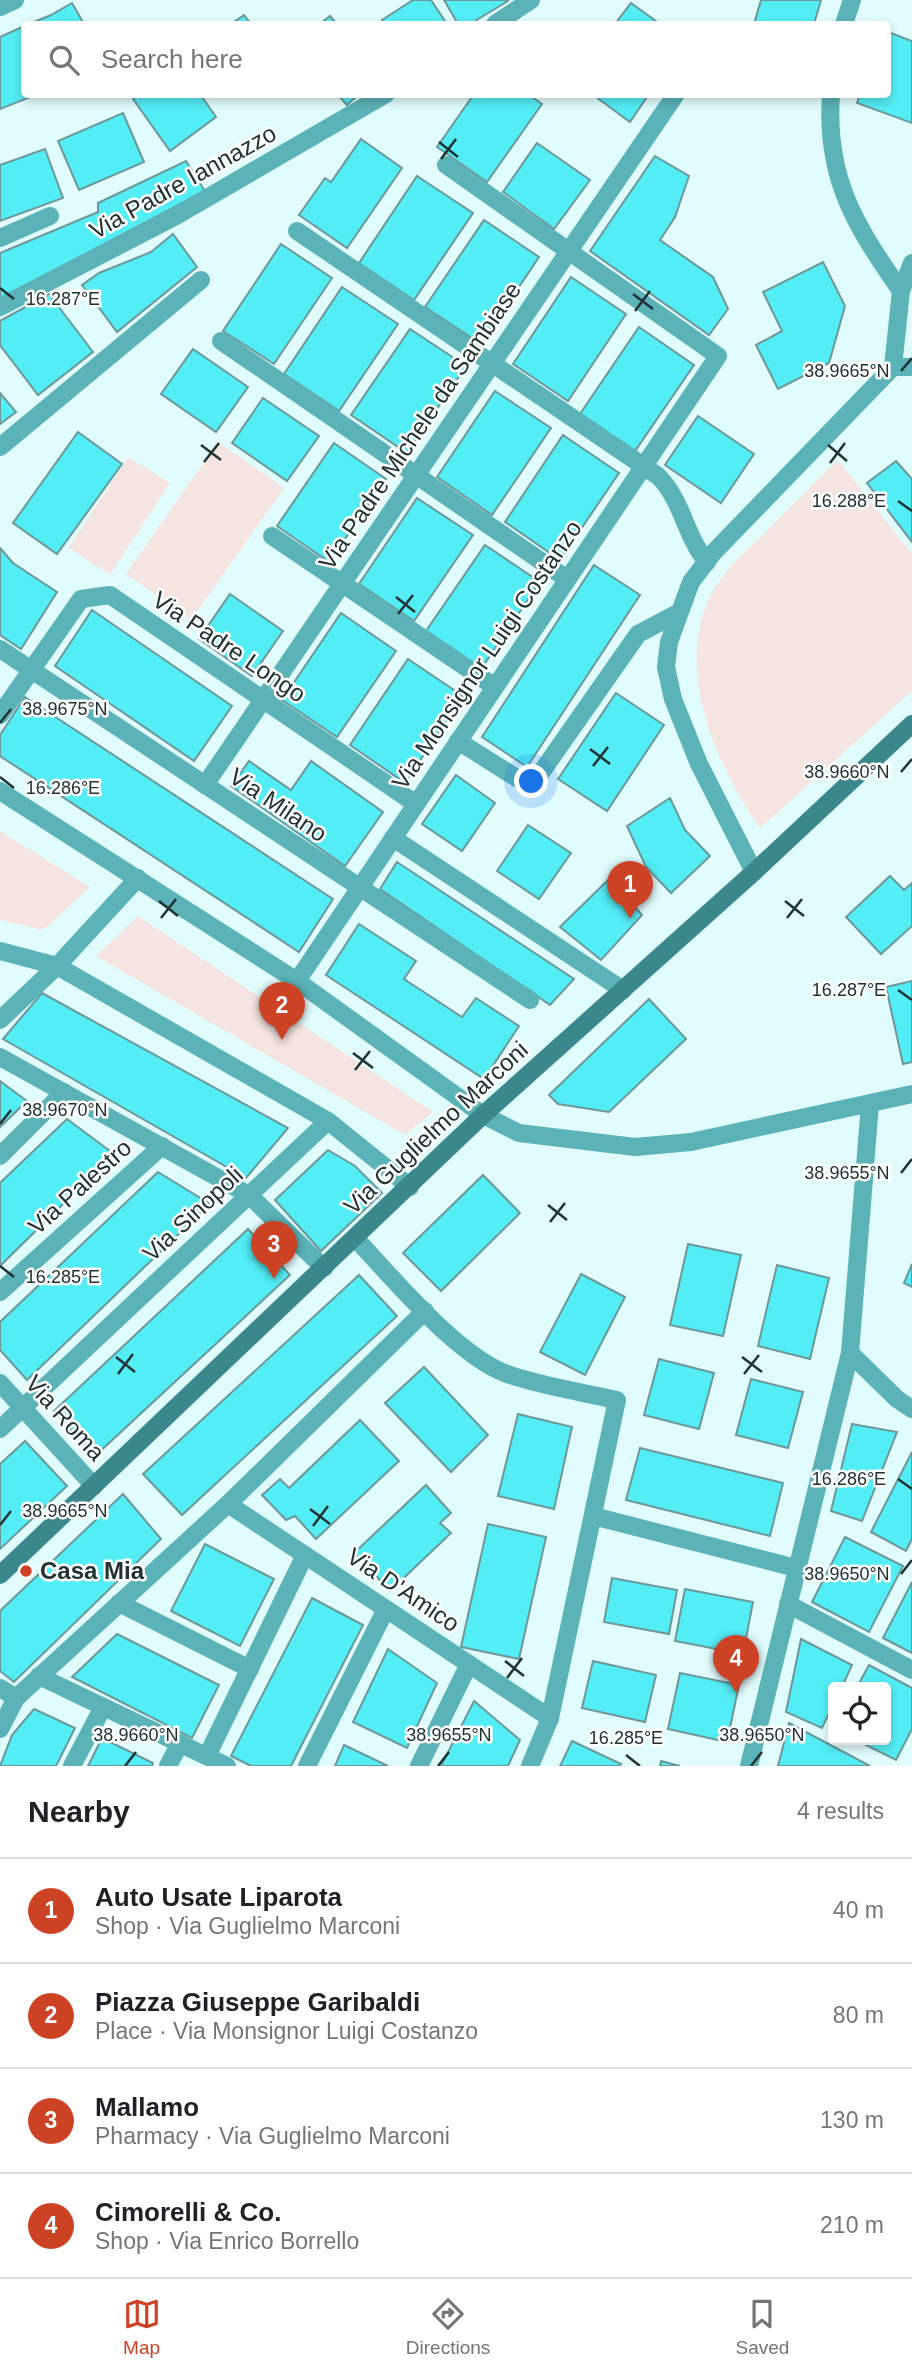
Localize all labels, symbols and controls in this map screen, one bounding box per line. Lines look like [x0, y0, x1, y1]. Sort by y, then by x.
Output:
search box [21, 21, 891, 98]
icon: search [45, 41, 83, 79]
text: Search here [101, 44, 243, 74]
street label: Via Padre Iannazzo [85, 119, 281, 244]
street label: Via Padre Michele da Sambiase [313, 277, 526, 575]
text: 16.287°E [26, 289, 100, 309]
text: 38.9665°N [804, 361, 890, 381]
text: 16.288°E [812, 491, 886, 511]
street label: Via Monsignor Luigi Costanzo [386, 515, 587, 794]
street label: Via Padre Longo [148, 586, 311, 708]
text: 38.9675°N [22, 699, 108, 719]
street label: Via Milano [224, 762, 332, 847]
text: 38.9660°N [804, 762, 890, 782]
your location [514, 764, 548, 798]
text: 16.286°E [26, 778, 100, 798]
pin: 1 [607, 861, 653, 919]
text: 16.287°E [812, 980, 886, 1000]
pin: 2 [259, 982, 305, 1040]
street label: Via Guglielmo Marconi [338, 1036, 533, 1220]
text: 38.9670°N [22, 1100, 108, 1120]
street label: Via Palestro [23, 1133, 137, 1240]
street label: Via Sinopoli [137, 1161, 248, 1267]
text: 38.9655°N [804, 1163, 890, 1183]
pin: 3 [251, 1221, 297, 1279]
text: 16.285°E [26, 1267, 100, 1287]
street label: Via Roma [20, 1370, 111, 1466]
text: 16.286°E [812, 1469, 886, 1489]
text: 38.9665°N [22, 1501, 108, 1521]
street label: Via D'Amico [342, 1542, 465, 1637]
place label: Casa Mia [40, 1557, 145, 1584]
marker: Casa Mia [18, 1563, 34, 1579]
text: 38.9650°N [804, 1564, 890, 1584]
pin: 4 [713, 1635, 759, 1693]
map controls [828, 1682, 891, 1745]
button: locate [828, 1682, 891, 1745]
text: 38.9660°N [93, 1725, 179, 1745]
text: 38.9655°N [406, 1725, 492, 1745]
text: 38.9650°N [719, 1725, 805, 1745]
text: 16.285°E [589, 1728, 663, 1748]
text: Nearby [28, 1795, 130, 1828]
text: 4 results [797, 1798, 884, 1824]
text: Auto Usate Liparota [95, 1882, 342, 1912]
text: 1 [45, 1897, 57, 1923]
text: 40 m [833, 1897, 884, 1923]
text: Shop · Via Guglielmo Marconi [95, 1913, 400, 1939]
text: Piazza Giuseppe Garibaldi [95, 1987, 420, 2017]
text: 2 [45, 2002, 57, 2028]
text: 80 m [833, 2002, 884, 2028]
text: Place · Via Monsignor Luigi Costanzo [95, 2018, 478, 2044]
text: Mallamo [95, 2092, 199, 2122]
text: 3 [45, 2107, 57, 2133]
text: 130 m [820, 2107, 884, 2133]
text: Pharmacy · Via Guglielmo Marconi [95, 2123, 450, 2149]
text: Cimorelli & Co. [95, 2197, 281, 2227]
text: 4 [45, 2212, 57, 2238]
text: 210 m [820, 2212, 884, 2238]
text: Shop · Via Enrico Borrello [95, 2228, 359, 2254]
tab: Map [123, 2295, 161, 2359]
tab: Directions [406, 2295, 490, 2359]
tab: Saved [735, 2295, 789, 2359]

